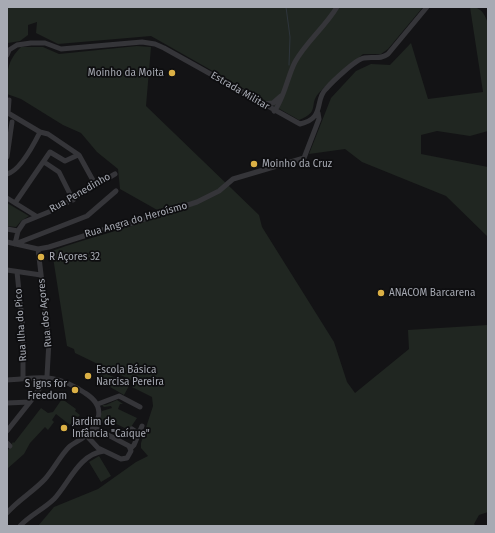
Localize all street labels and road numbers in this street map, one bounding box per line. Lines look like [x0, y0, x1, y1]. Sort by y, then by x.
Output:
street label: Estrada Militar [209, 69, 271, 113]
street label: Rua Penedinho [47, 171, 113, 215]
street label: Rua Angra do Heroísmo [83, 200, 189, 240]
street label: Rua dos Açores [35, 278, 55, 348]
street label: Rua Ilha do Pico [12, 288, 30, 362]

